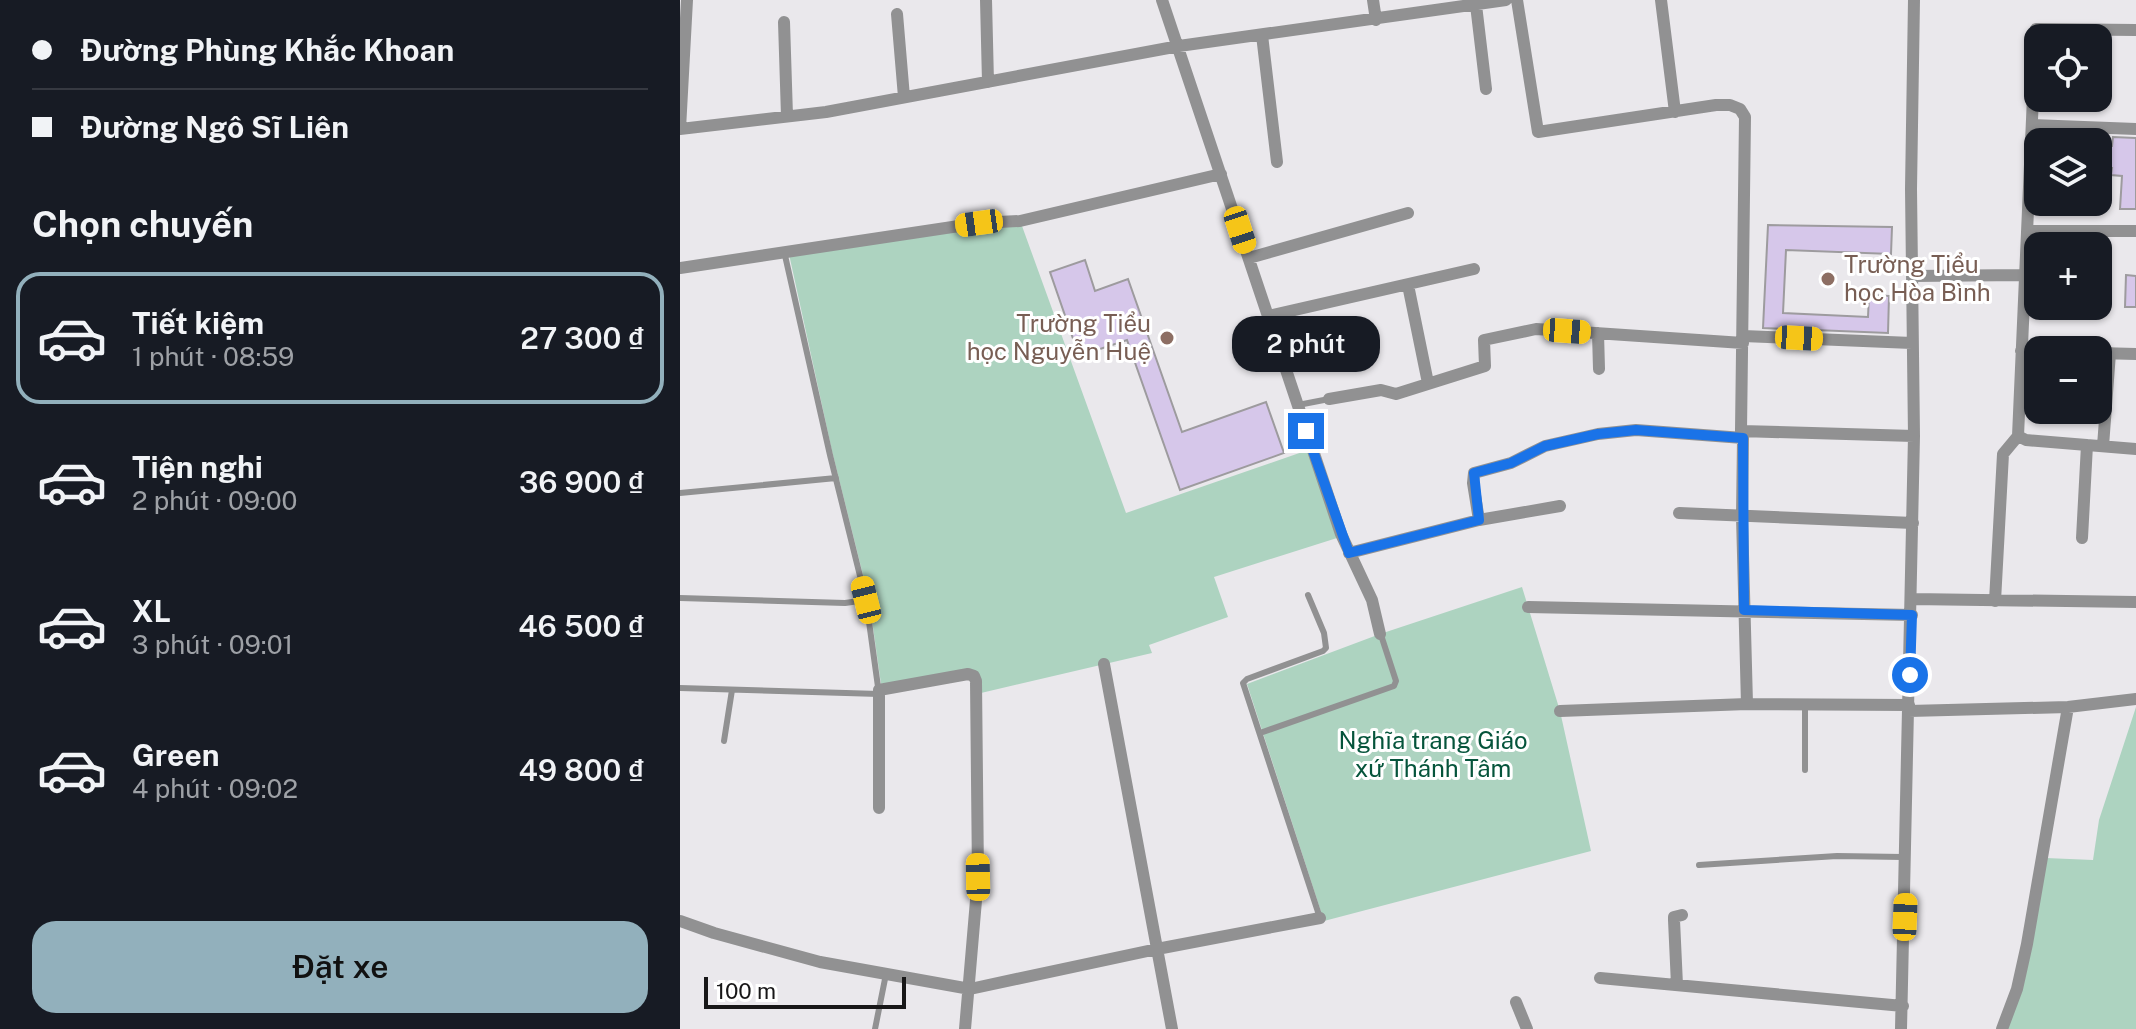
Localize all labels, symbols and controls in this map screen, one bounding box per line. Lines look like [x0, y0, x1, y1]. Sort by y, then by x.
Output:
map controls [2024, 24, 2112, 424]
button: locate [2024, 24, 2112, 112]
text: Đường Phùng Khắc Khoan [80, 32, 454, 68]
text: Đường Ngô Sĩ Liên [80, 109, 349, 145]
button: layers [2024, 128, 2112, 216]
text: Chọn chuyến [32, 203, 253, 245]
car [1221, 203, 1259, 257]
car [954, 208, 1004, 238]
button: + [2024, 232, 2112, 320]
place label: Trường Tiểu học Hòa Bình [1844, 250, 1991, 306]
marker: Trường Tiểu học Hòa Bình [1819, 270, 1837, 288]
icon: car [36, 302, 108, 374]
text: Tiết kiệm [132, 305, 264, 341]
place label: Trường Tiểu học Nguyễn Huệ [967, 309, 1151, 365]
callout: 2 phút [1232, 315, 1380, 371]
car [1542, 317, 1592, 345]
text: 27 300 ₫ [520, 320, 644, 356]
car [1774, 325, 1824, 351]
text: 2 phút [1267, 328, 1345, 359]
marker: Trường Tiểu học Nguyễn Huệ [1158, 329, 1176, 347]
button: − [2024, 336, 2112, 424]
text: 1 phút · 08:59 [132, 341, 294, 372]
route end [1288, 413, 1324, 449]
icon: car [36, 446, 108, 518]
text: Tiện nghi [132, 449, 263, 485]
text: 36 900 ₫ [519, 464, 644, 500]
text: 2 phút · 09:00 [132, 485, 297, 516]
car [849, 574, 883, 626]
icon: car [36, 590, 108, 662]
text: XL [132, 593, 171, 629]
text: 46 500 ₫ [518, 608, 644, 644]
text: 3 phút · 09:01 [132, 629, 293, 660]
route start [1892, 657, 1928, 693]
park label: Nghĩa trang Giáo xứ Thánh Tâm [1338, 726, 1528, 782]
icon: car [36, 734, 108, 806]
text: Green [132, 737, 219, 773]
text: 49 800 ₫ [518, 752, 644, 788]
text: 4 phút · 09:02 [132, 773, 298, 804]
car [966, 853, 990, 901]
car [1892, 893, 1918, 941]
button: Đặt xe [32, 921, 648, 1013]
scale bar [704, 973, 906, 1009]
text: 100 m [716, 978, 776, 1004]

